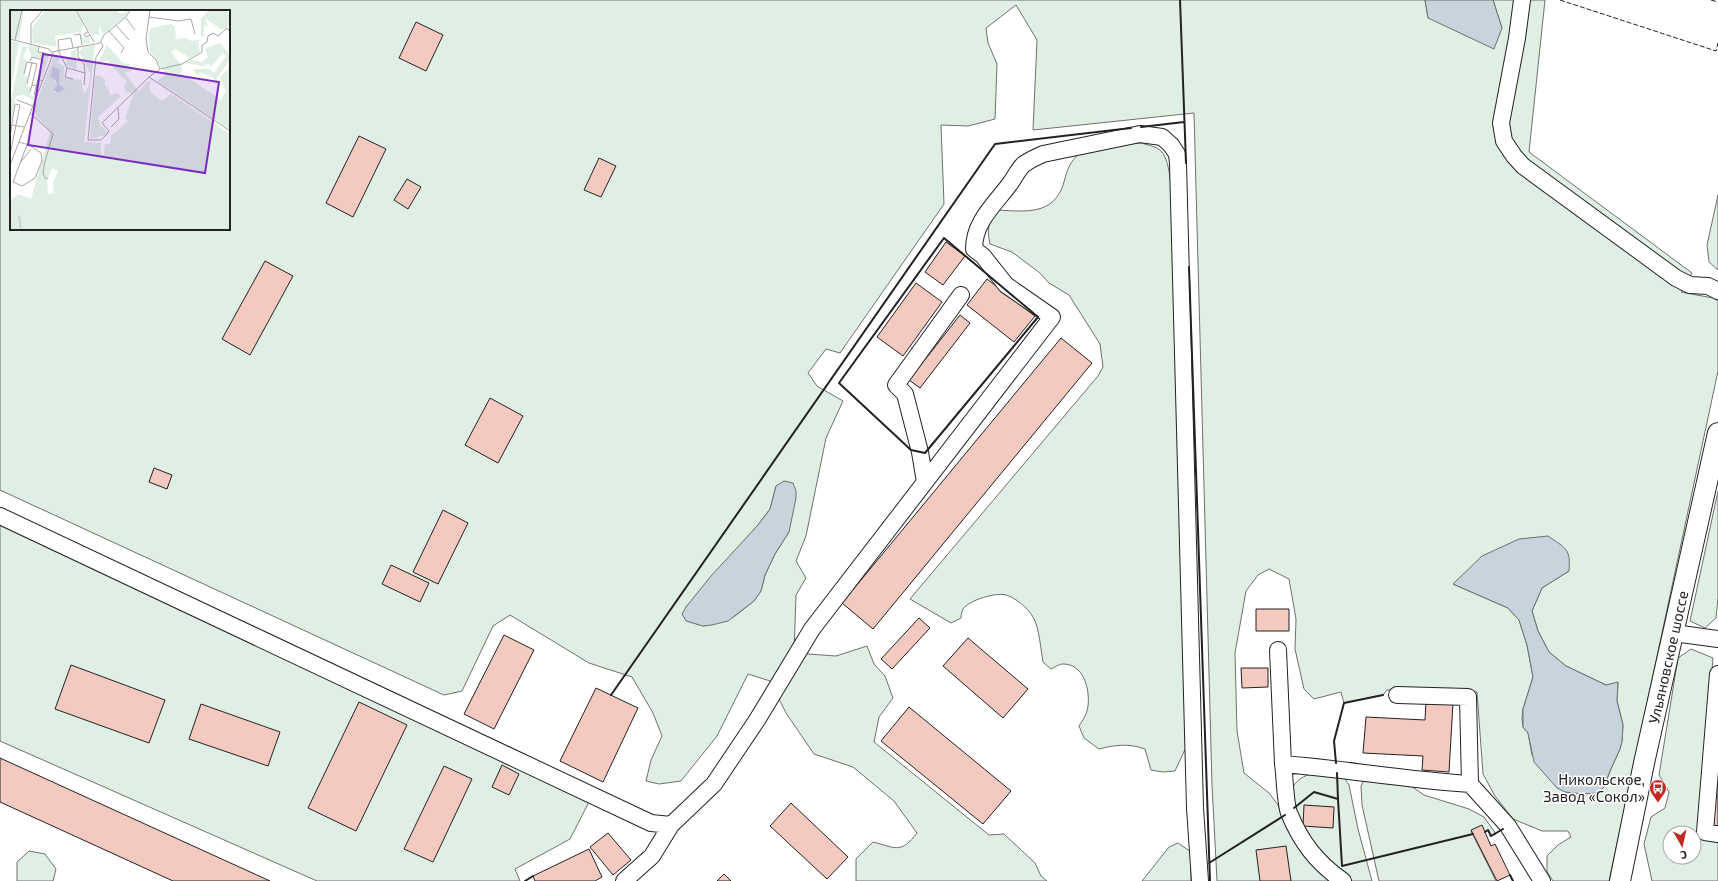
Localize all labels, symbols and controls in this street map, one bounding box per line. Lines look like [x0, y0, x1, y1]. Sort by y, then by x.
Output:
inset map [10, 10, 230, 230]
street label: Ульяновское шоссе [1644, 589, 1691, 725]
place label: Никольское, Завод «Сокол» [1543, 770, 1645, 805]
bus stop icon: Никольское, Завод «Сокол» [1648, 778, 1668, 803]
north arrow [1662, 825, 1702, 865]
text: С [1679, 848, 1688, 862]

